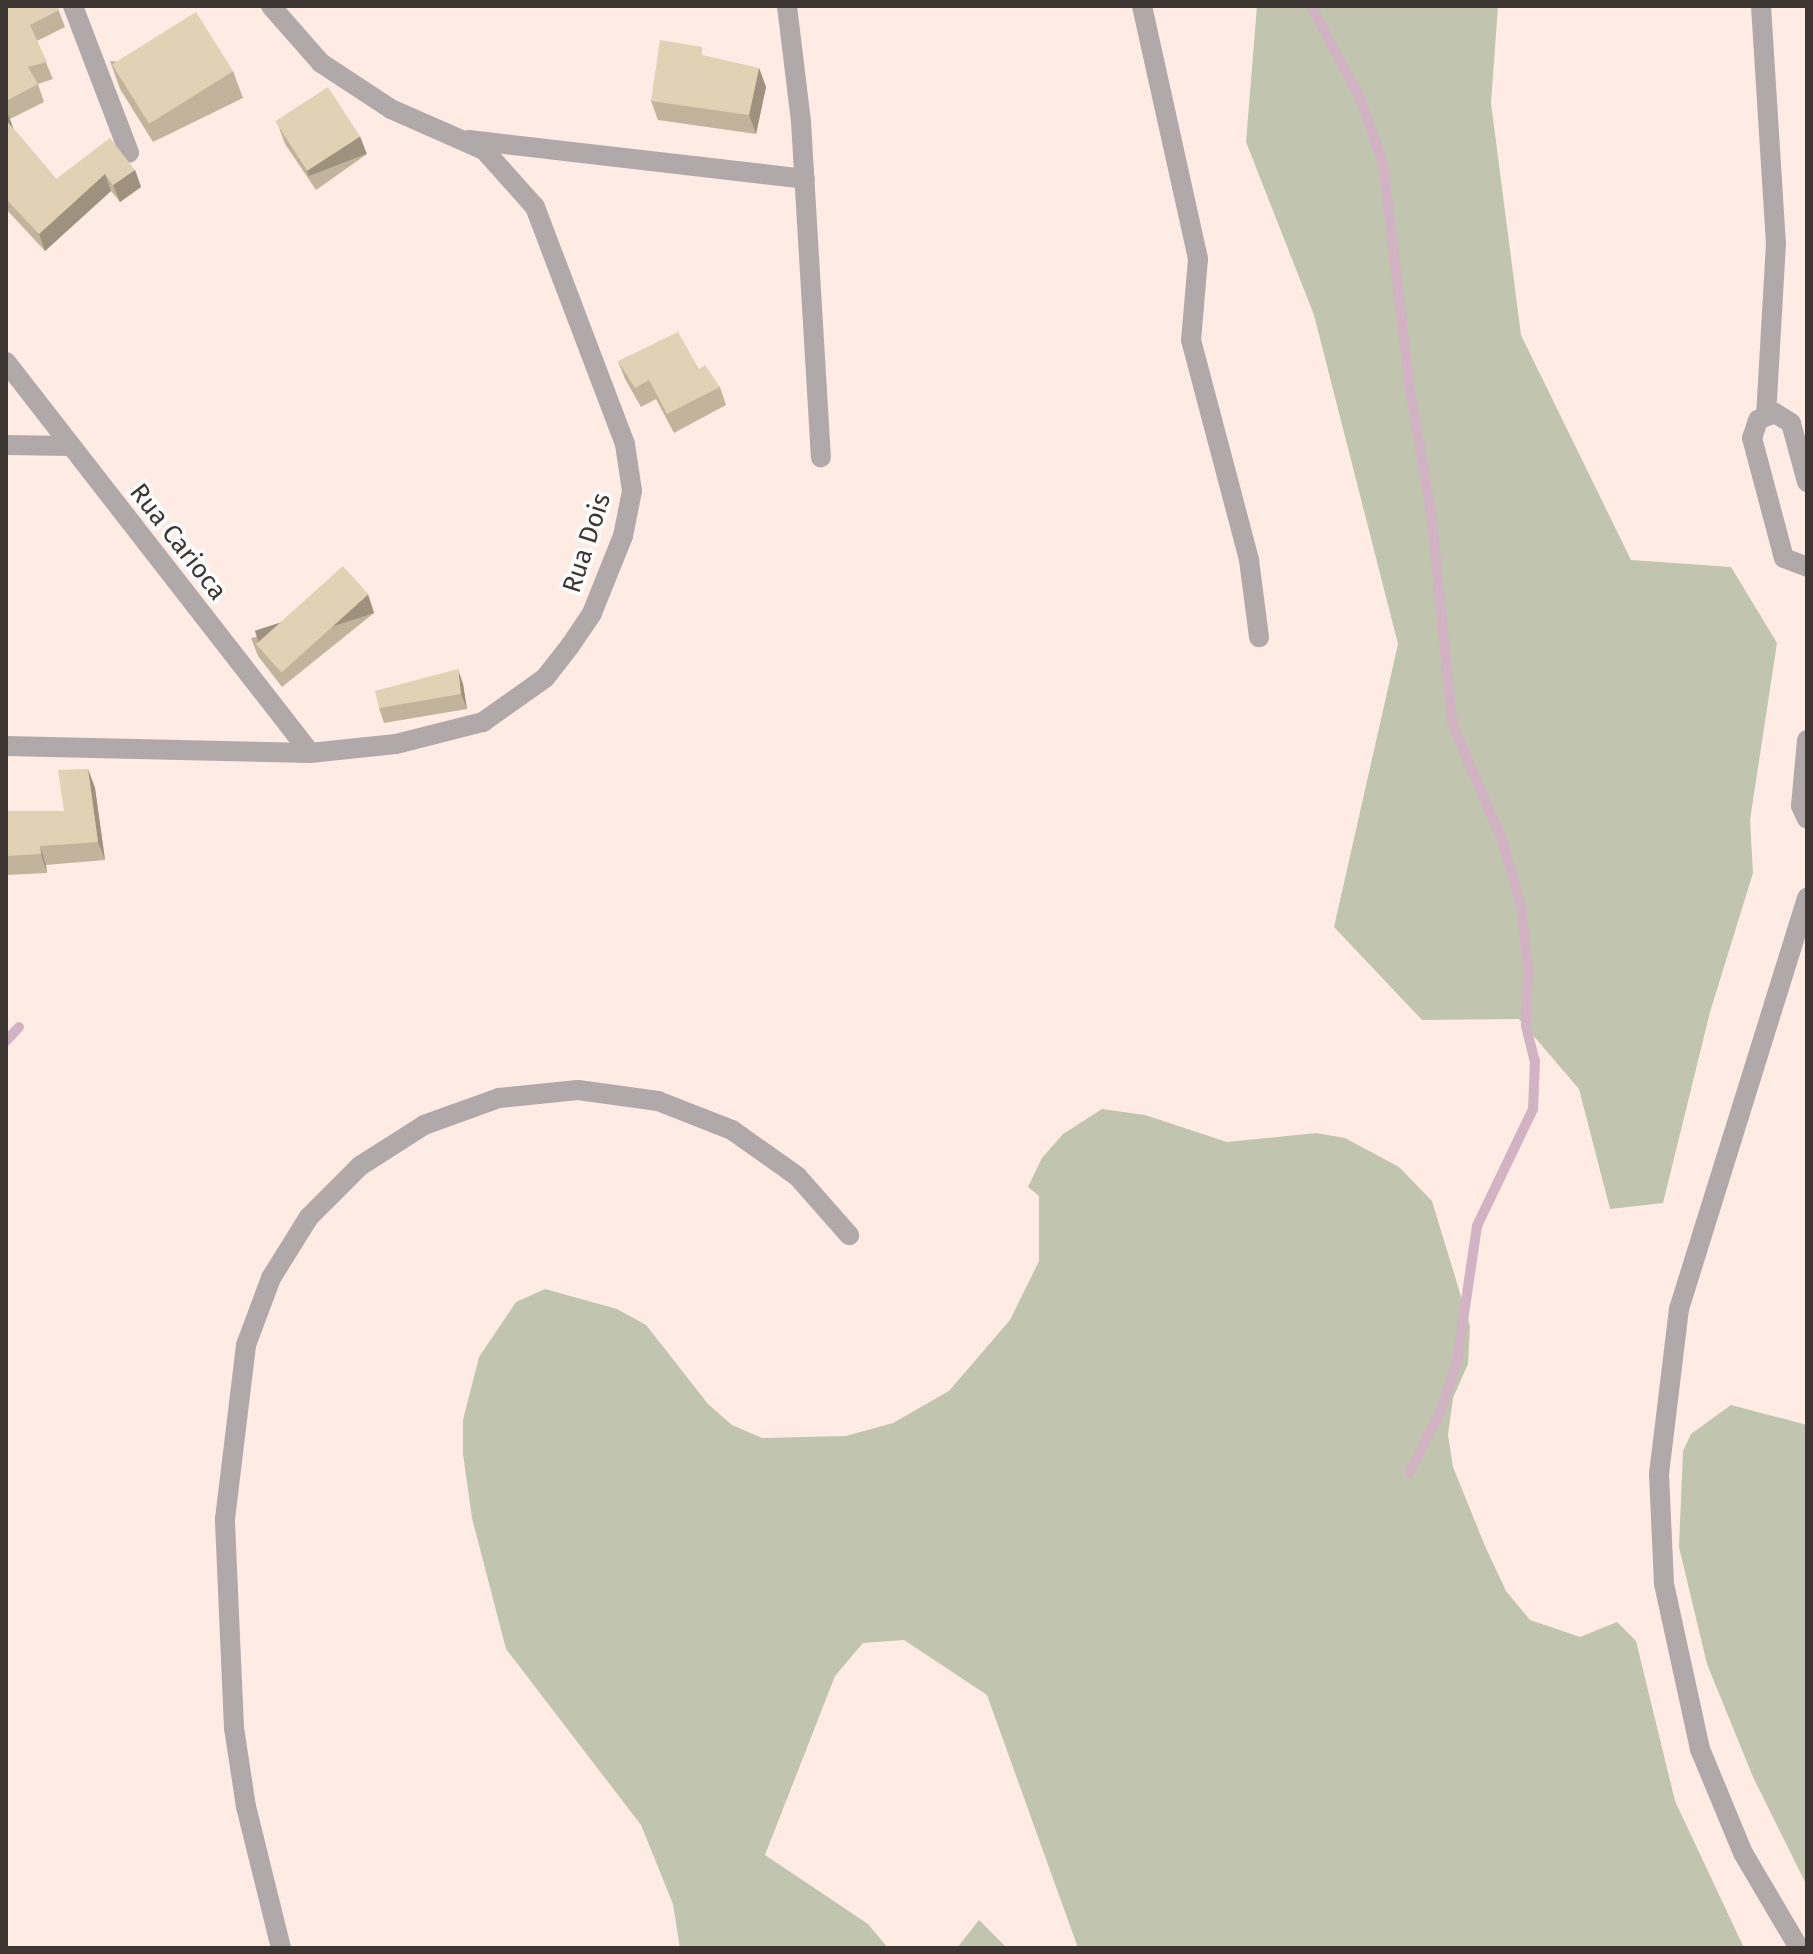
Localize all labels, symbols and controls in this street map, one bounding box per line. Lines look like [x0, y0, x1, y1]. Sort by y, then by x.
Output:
street label: Rua Carioca [123, 478, 233, 606]
street label: Rua Dois [556, 489, 618, 597]

